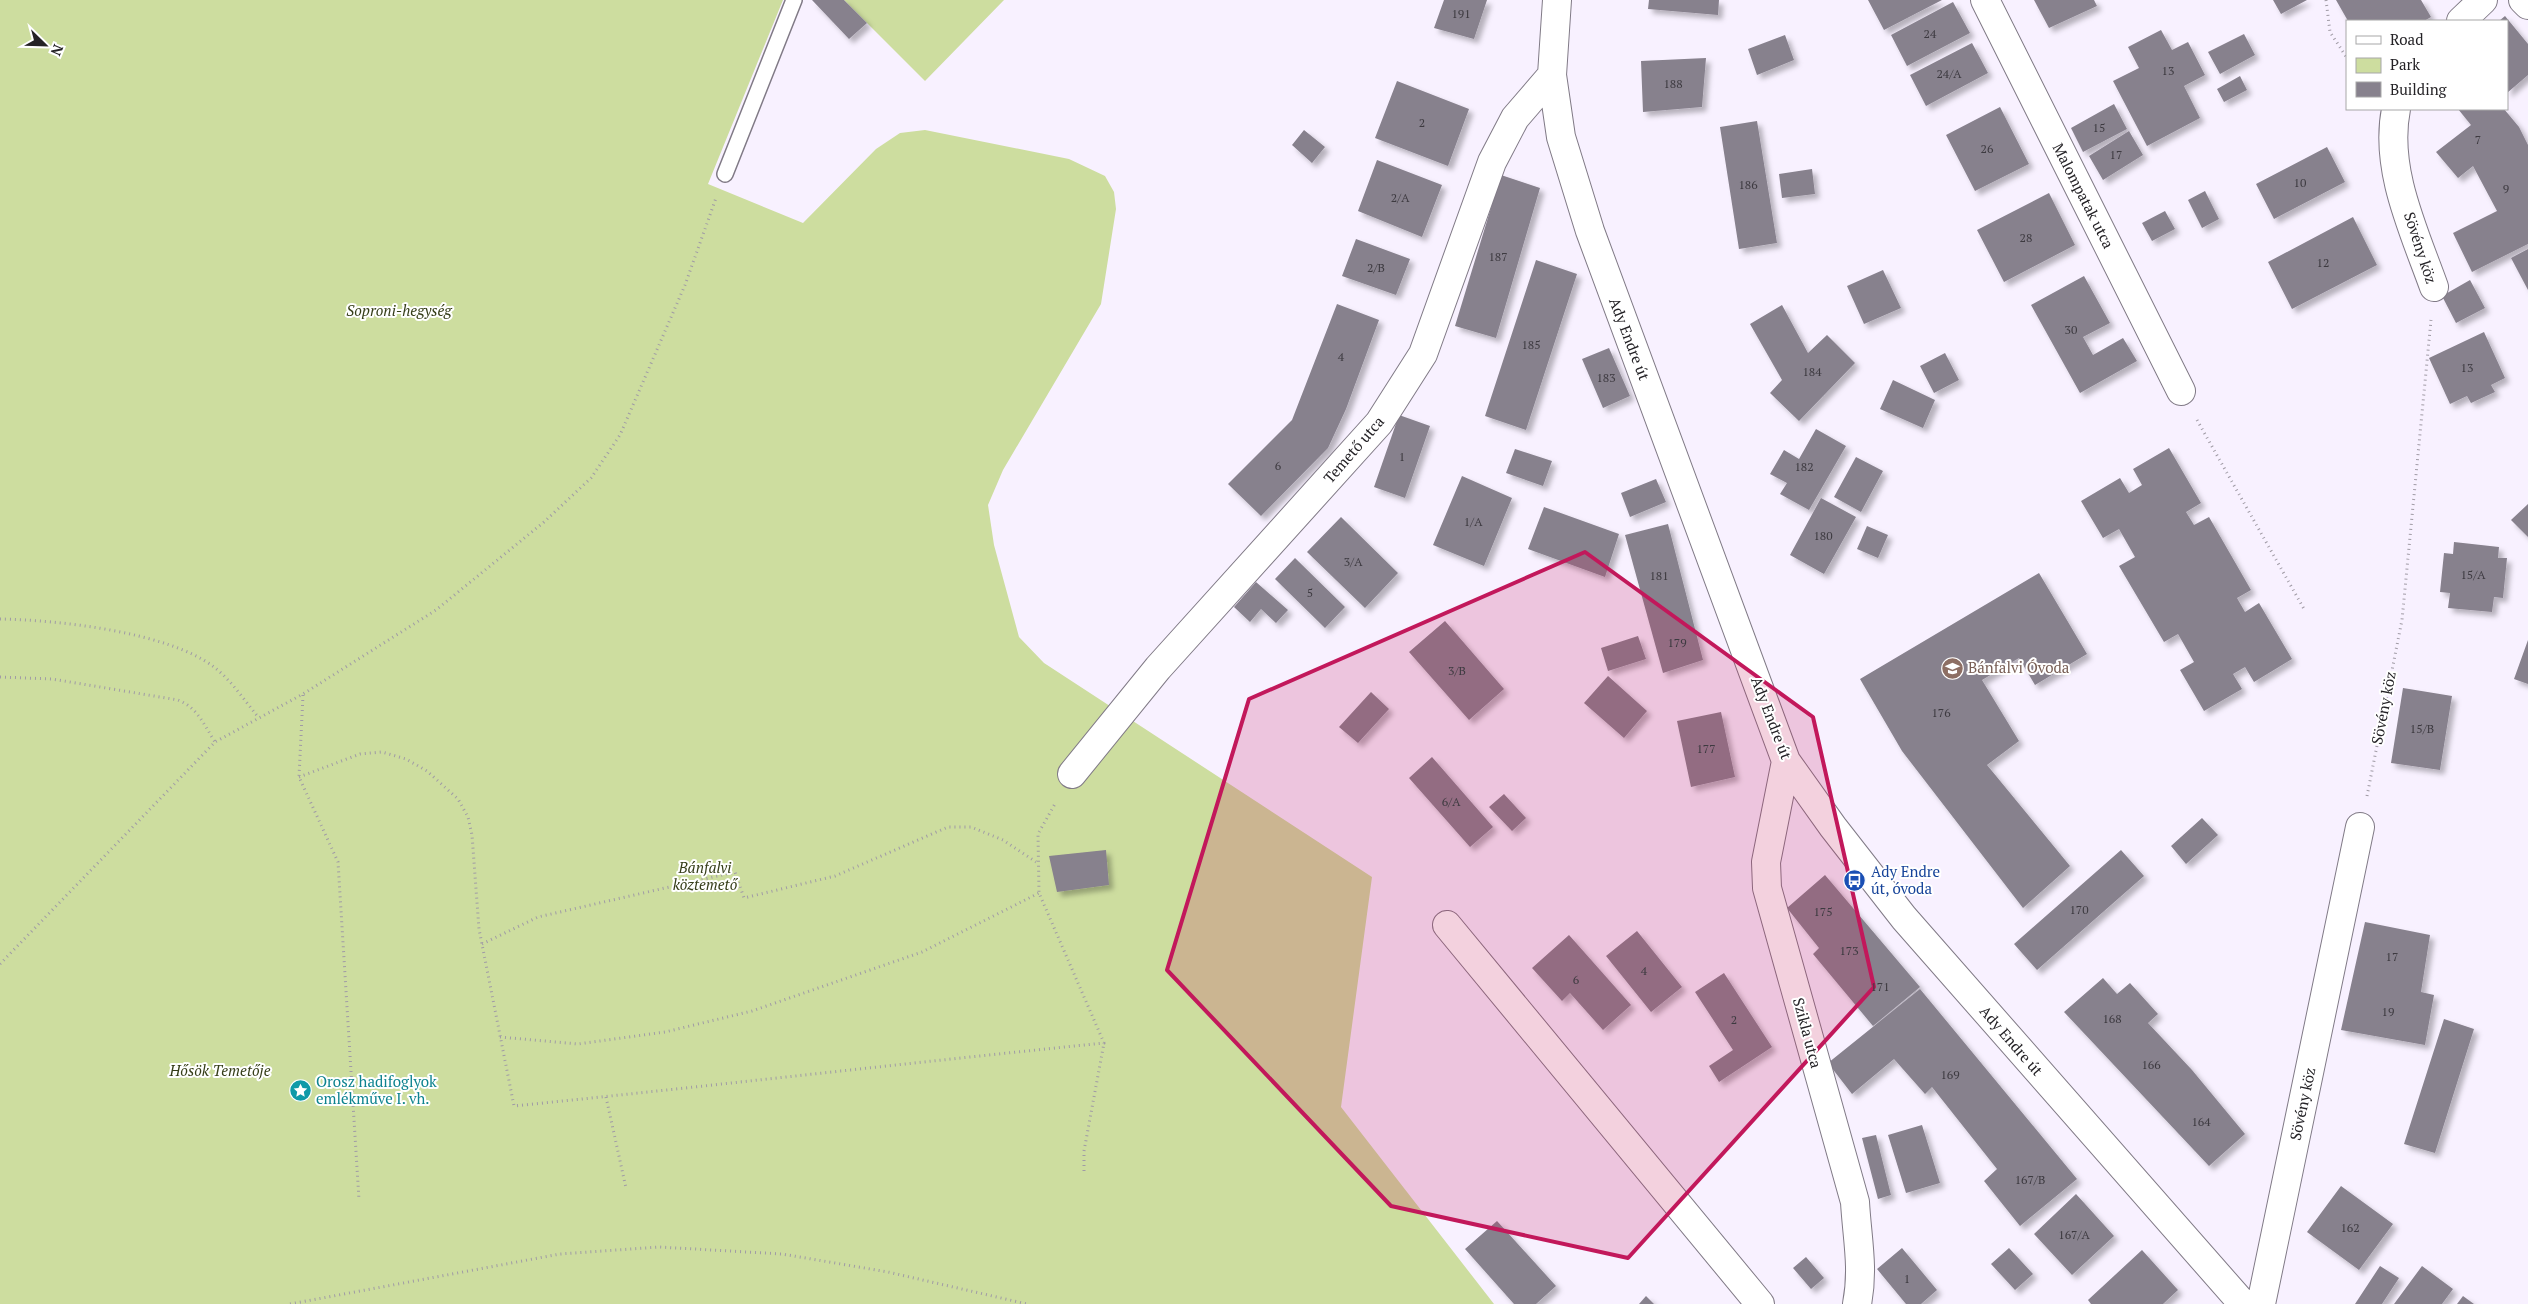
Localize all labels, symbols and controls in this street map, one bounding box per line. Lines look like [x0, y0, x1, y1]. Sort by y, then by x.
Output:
house number: 191 [1451, 6, 1471, 21]
north arrow [20, 20, 70, 70]
legend [2346, 20, 2508, 110]
house number: 24 [1924, 26, 1937, 41]
text: Road [2390, 29, 2423, 49]
text: N [46, 42, 68, 59]
text: Park [2390, 54, 2420, 74]
house number: 13 [2162, 63, 2174, 78]
house number: 24/A [1936, 66, 1962, 81]
house number: 188 [1663, 76, 1683, 91]
text: Building [2390, 79, 2448, 99]
house number: 2 [1419, 115, 1425, 130]
house number: 15 [2093, 120, 2105, 135]
house number: 7 [2475, 132, 2481, 147]
street label: Malompatak utca [2049, 139, 2119, 252]
house number: 26 [1981, 141, 1994, 156]
house number: 17 [2110, 147, 2122, 162]
house number: 10 [2294, 175, 2306, 190]
house number: 186 [1738, 177, 1758, 192]
house number: 9 [2503, 181, 2509, 196]
house number: 2/A [1391, 190, 1410, 205]
street label: Sövény köz [2400, 209, 2442, 286]
house number: 28 [2020, 230, 2032, 245]
house number: 187 [1488, 249, 1508, 264]
house number: 12 [2317, 255, 2329, 270]
house number: 2/B [1367, 260, 1385, 275]
street label: Ady Endre út [1605, 294, 1655, 383]
park label: Soproni-hegység [346, 300, 453, 320]
house number: 30 [2065, 322, 2077, 337]
house number: 185 [1521, 337, 1541, 352]
house number: 4 [1338, 349, 1345, 364]
house number: 13 [2461, 360, 2473, 375]
house number: 184 [1802, 364, 1822, 379]
house number: 183 [1596, 370, 1616, 385]
street label: Temető utca [1319, 411, 1388, 487]
house number: 1 [1399, 449, 1405, 464]
house number: 6 [1275, 458, 1282, 473]
house number: 182 [1794, 459, 1814, 474]
house number: 1/A [1464, 514, 1483, 529]
house number: 180 [1813, 528, 1833, 543]
house number: 3/A [1344, 554, 1363, 569]
house number: 15/A [2460, 567, 2486, 582]
house number: 181 [1649, 568, 1669, 583]
house number: 5 [1307, 585, 1313, 600]
house number: 179 [1667, 635, 1687, 650]
school or university icon: Bánfalvi Óvoda [1940, 656, 1964, 680]
place label: Bánfalvi Óvoda [1968, 657, 2070, 677]
house number: 3/B [1448, 663, 1466, 678]
street label: Sövény köz [2366, 670, 2400, 746]
street label: Ady Endre út [1747, 673, 1797, 762]
house number: 176 [1931, 705, 1951, 720]
house number: 15/B [2410, 721, 2434, 736]
house number: 177 [1696, 741, 1716, 756]
house number: 6/A [1442, 794, 1461, 809]
park label: Bánfalvi köztemető [673, 857, 739, 894]
place label: Ady Endre út, óvoda [1871, 861, 1940, 898]
bus stop icon: Ady Endre út, óvoda [1843, 869, 1867, 893]
house number: 170 [2069, 902, 2089, 917]
house number: 175 [1813, 904, 1833, 919]
house number: 173 [1839, 943, 1859, 958]
house number: 17 [2386, 949, 2398, 964]
house number: 4 [1641, 963, 1648, 978]
house number: 6 [1573, 972, 1580, 987]
house number: 171 [1870, 979, 1890, 994]
street label: Szikla utca [1789, 995, 1827, 1071]
street label: Ady Endre út [1976, 1001, 2048, 1080]
house number: 19 [2382, 1004, 2394, 1019]
house number: 168 [2102, 1011, 2122, 1026]
house number: 2 [1731, 1012, 1737, 1027]
house number: 166 [2141, 1057, 2161, 1072]
park label: Hősök Temetője [168, 1060, 271, 1080]
street label: Sövény köz [2285, 1065, 2320, 1142]
house number: 169 [1940, 1067, 1960, 1082]
place label: Orosz hadifoglyok emlékműve I. vh. [316, 1071, 437, 1108]
place icon: Orosz hadifoglyok emlékműve I. vh. [288, 1079, 312, 1103]
house number: 164 [2191, 1114, 2211, 1129]
house number: 167/B [2015, 1172, 2045, 1187]
house number: 162 [2340, 1220, 2360, 1235]
house number: 167/A [2058, 1227, 2091, 1242]
house number: 1 [1904, 1271, 1910, 1286]

